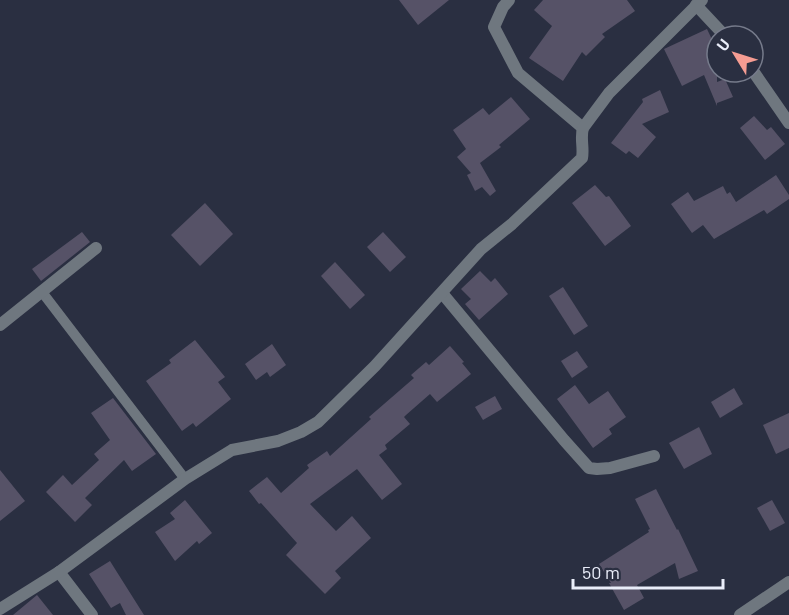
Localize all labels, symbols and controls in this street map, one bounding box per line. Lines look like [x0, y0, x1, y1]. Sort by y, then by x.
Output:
north arrow [705, 24, 765, 84]
text: U [712, 35, 733, 54]
scale bar [573, 552, 723, 590]
text: 50 m [582, 561, 620, 583]

